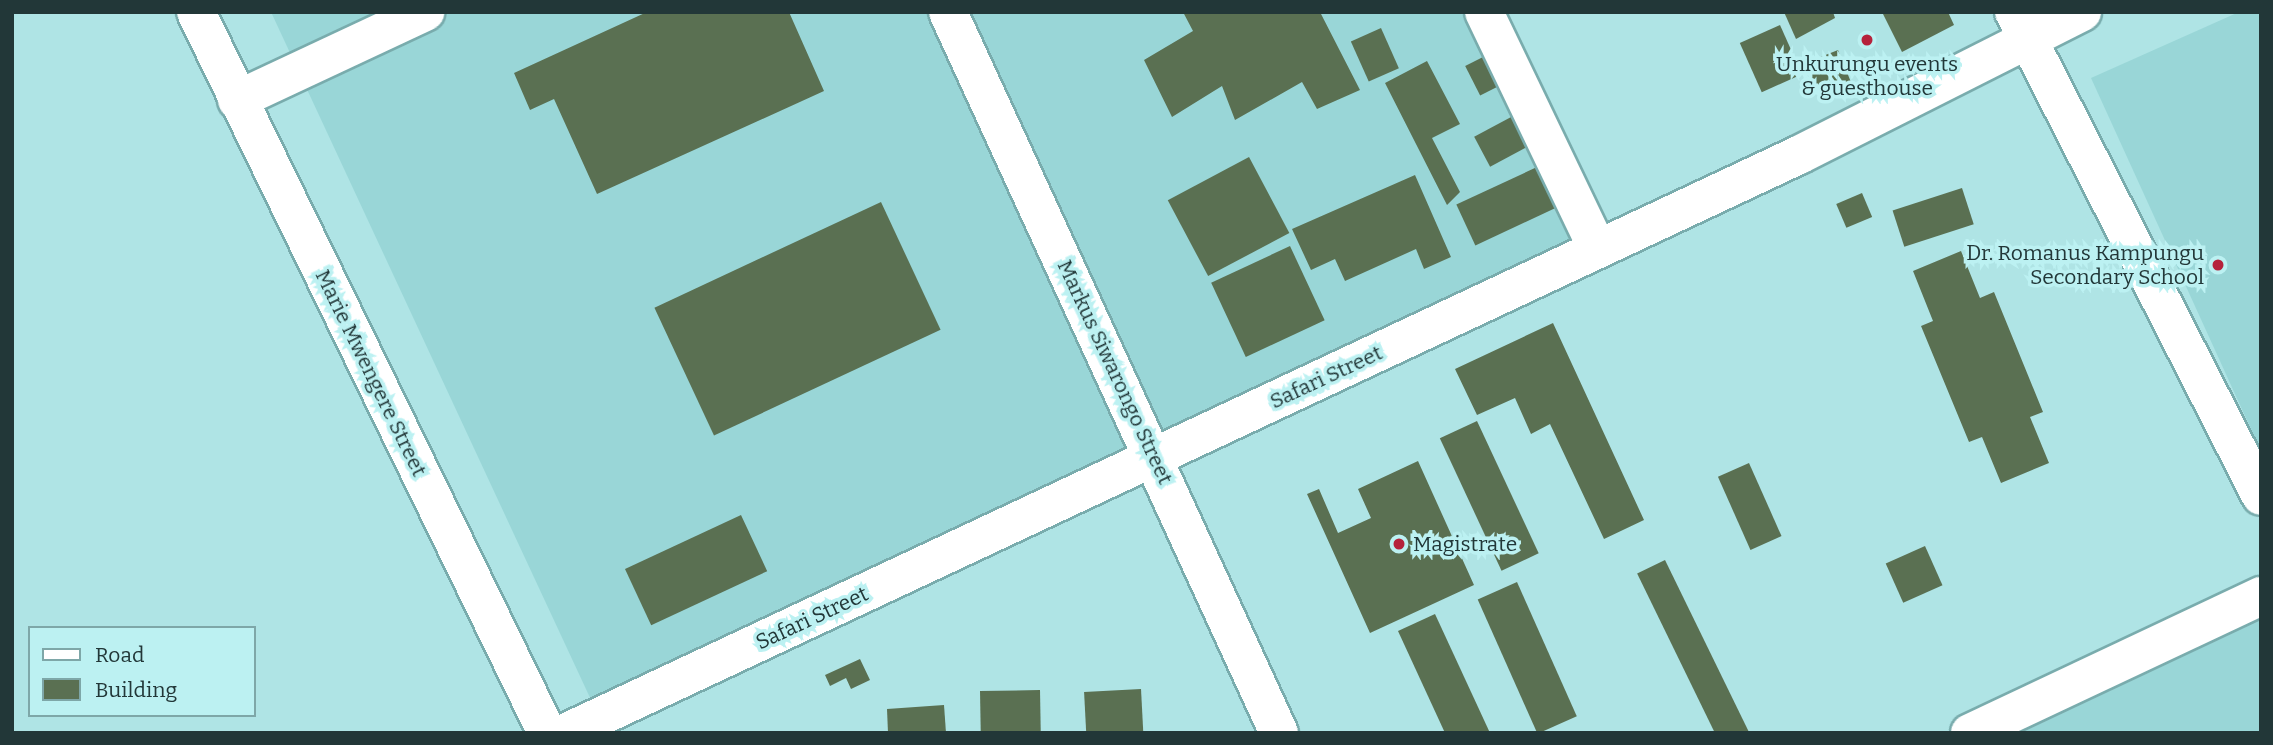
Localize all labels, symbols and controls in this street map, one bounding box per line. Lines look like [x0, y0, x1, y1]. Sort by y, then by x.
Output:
marker: Unkurungu events & guesthouse [1859, 32, 1875, 48]
place label: Unkurungu events & guesthouse [1776, 51, 1958, 101]
place label: Dr. Romanus Kampungu Secondary School [1966, 240, 2204, 290]
street label: Markus Siwarongo Street [1052, 256, 1178, 488]
marker: Dr. Romanus Kampungu Secondary School [2210, 257, 2226, 273]
street label: Marie Mwengere Street [310, 265, 432, 481]
street label: Safari Street [1266, 340, 1386, 414]
place label: Magistrate [1413, 531, 1517, 557]
marker: Magistrate [1391, 536, 1407, 552]
street label: Safari Street [752, 581, 872, 655]
legend [28, 626, 256, 717]
text: Road [95, 642, 144, 668]
text: Building [95, 677, 177, 703]

